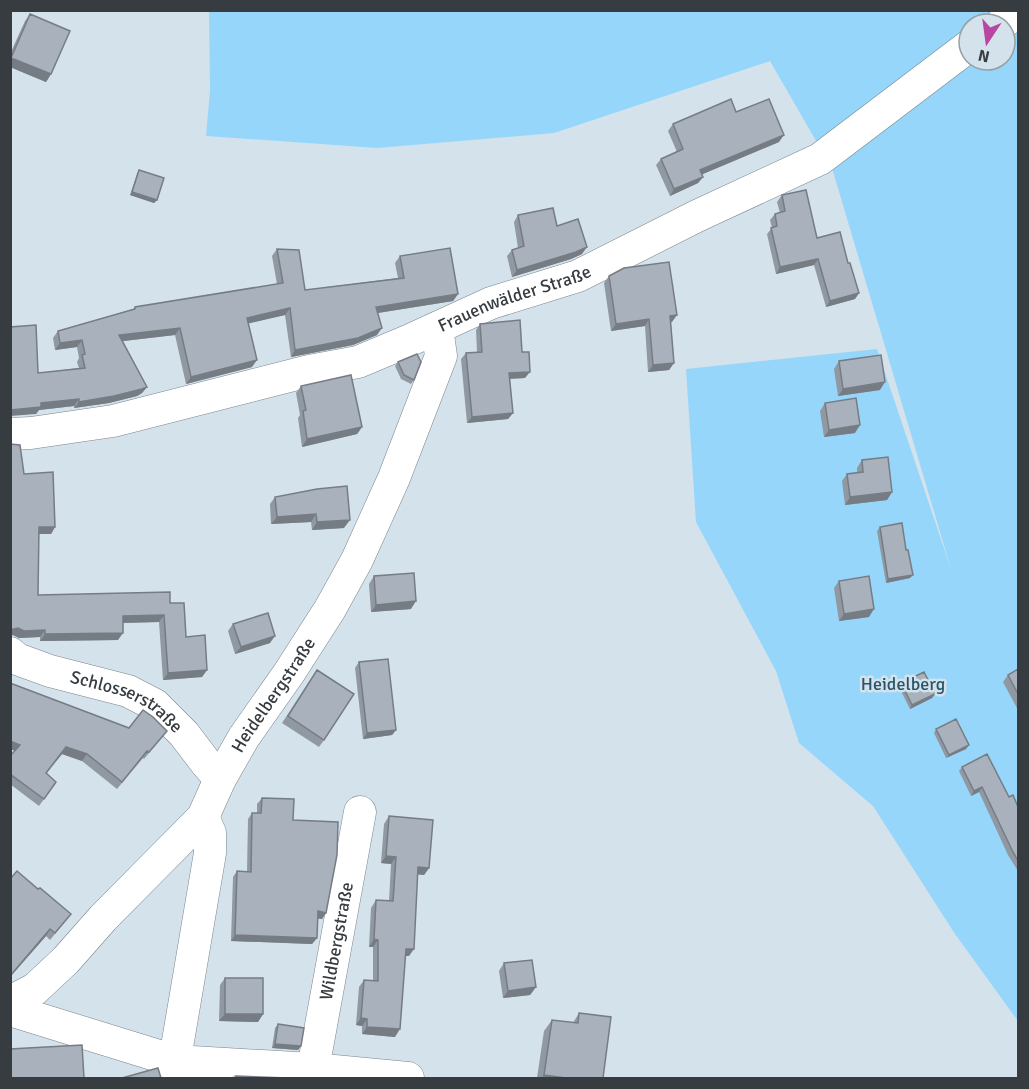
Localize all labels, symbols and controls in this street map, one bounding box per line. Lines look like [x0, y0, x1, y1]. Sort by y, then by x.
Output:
north arrow [957, 12, 1017, 72]
text: N [976, 45, 992, 67]
street label: Frauenwälder Straße [434, 260, 595, 337]
street label: Heidelbergstraße [226, 633, 320, 756]
street label: Schlosserstraße [68, 666, 187, 737]
park label: Heidelberg [861, 673, 945, 695]
street label: Wildbergstraße [315, 880, 358, 1002]

